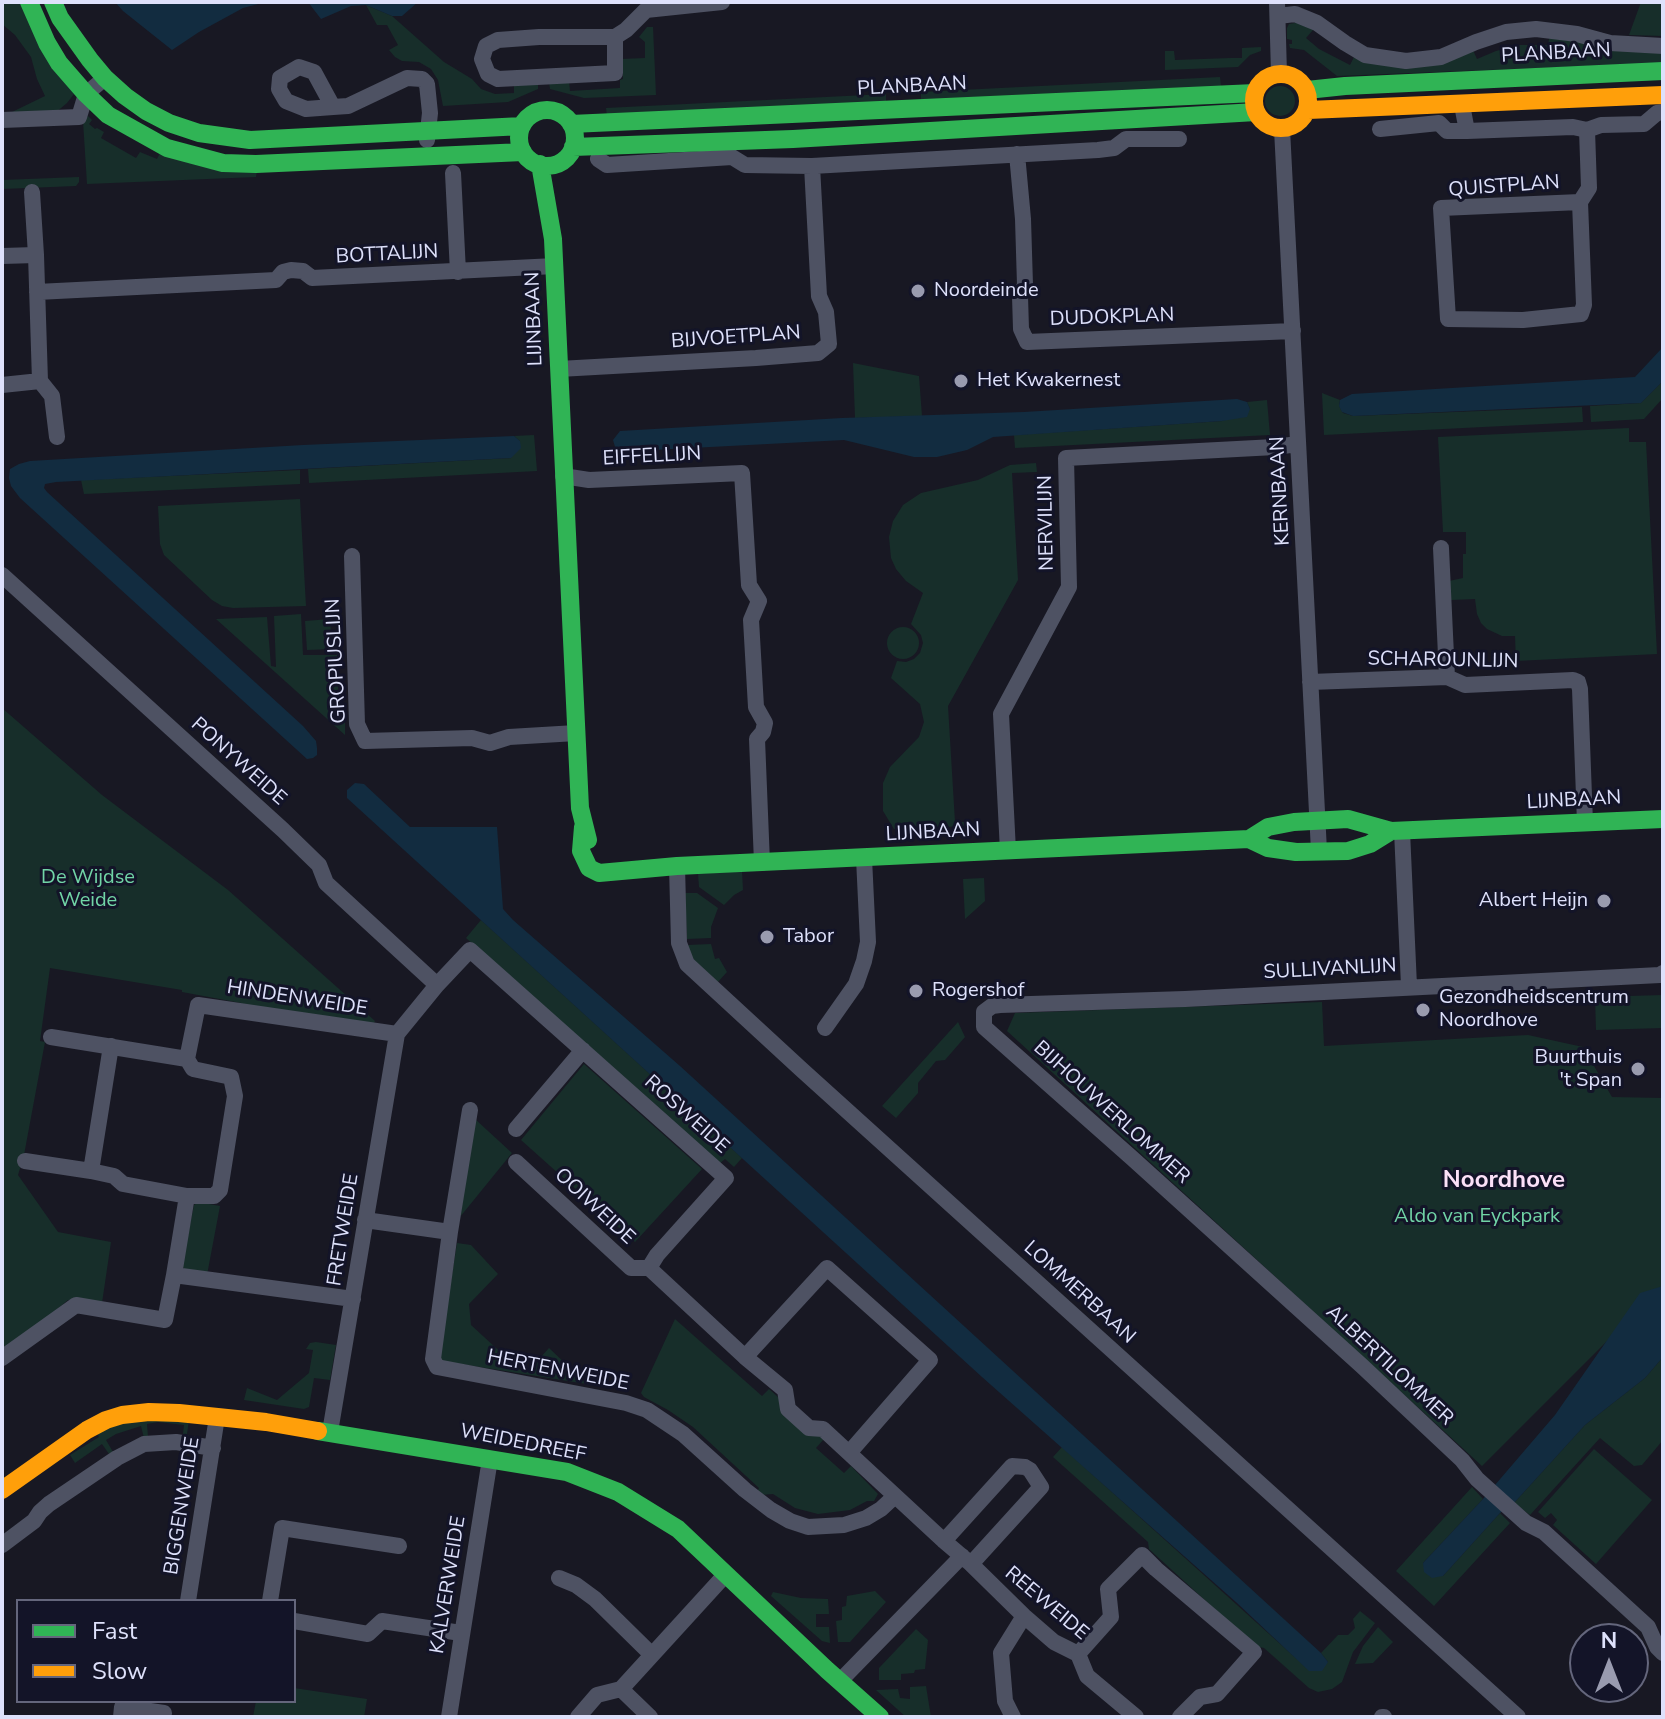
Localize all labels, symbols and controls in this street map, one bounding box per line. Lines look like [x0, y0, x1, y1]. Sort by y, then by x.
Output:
street label: PLANBAAN [1501, 39, 1611, 69]
street label: PLANBAAN [857, 72, 967, 102]
street label: QUISTPLAN [1448, 171, 1560, 203]
street label: BOTTALIJN [335, 240, 439, 270]
street label: LIJNBAAN [521, 271, 549, 367]
place label: Noordeinde [934, 279, 1039, 303]
marker: Noordeinde [909, 282, 927, 300]
street label: DUDOKPLAN [1049, 304, 1175, 332]
street label: BIJVOETPLAN [670, 322, 802, 354]
place label: Het Kwakernest [977, 369, 1120, 393]
marker: Het Kwakernest [952, 372, 970, 390]
street label: KERNBAAN [1266, 436, 1296, 546]
street label: EIFFELLIJN [602, 442, 702, 472]
street label: NERVILIJN [1034, 475, 1060, 571]
street label: GROPIUSLIJN [322, 598, 352, 724]
street label: SCHAROUNLIJN [1367, 648, 1519, 674]
street label: PONYWEIDE [185, 713, 291, 811]
street label: LIJNBAAN [1526, 787, 1622, 815]
street label: LIJNBAAN [885, 819, 981, 847]
park label: De Wijdse Weide [41, 866, 135, 913]
place label: Albert Heijn [1479, 889, 1588, 913]
marker: Albert Heijn [1595, 892, 1613, 910]
place label: Tabor [783, 925, 834, 949]
marker: Tabor [758, 928, 776, 946]
street label: SULLIVANLIJN [1263, 955, 1397, 985]
street label: HINDENWEIDE [225, 976, 369, 1022]
place label: Rogershof [932, 979, 1024, 1003]
marker: Rogershof [907, 982, 925, 1000]
place label: Gezondheidscentrum Noordhove [1439, 986, 1629, 1033]
marker: Gezondheidscentrum Noordhove [1414, 1001, 1432, 1019]
street label: BIJHOUWERLOMMER [1028, 1036, 1194, 1190]
place label: Buurthuis 't Span [1535, 1046, 1622, 1093]
marker: Buurthuis 't Span [1629, 1060, 1647, 1078]
street label: ROSWEIDE [639, 1071, 733, 1159]
street label: OOIWEIDE [549, 1164, 639, 1250]
district label: Noordhove [1443, 1167, 1565, 1195]
street label: FRETWEIDE [323, 1172, 365, 1288]
park label: Aldo van Eyckpark [1394, 1205, 1560, 1229]
street label: LOMMERBAAN [1018, 1237, 1140, 1349]
street label: ALBERTILOMMER [1320, 1301, 1458, 1431]
street label: HERTENWEIDE [485, 1346, 631, 1396]
street label: WEIDEDREEF [458, 1420, 588, 1468]
street label: BIGGENWEIDE [160, 1435, 206, 1577]
street label: KALVERWEIDE [426, 1514, 472, 1656]
street label: REEWEIDE [999, 1562, 1093, 1646]
legend [16, 1599, 296, 1703]
text: Fast [92, 1615, 137, 1647]
north arrow [1569, 1623, 1649, 1703]
text: N [1601, 1626, 1617, 1656]
text: Slow [92, 1655, 147, 1687]

